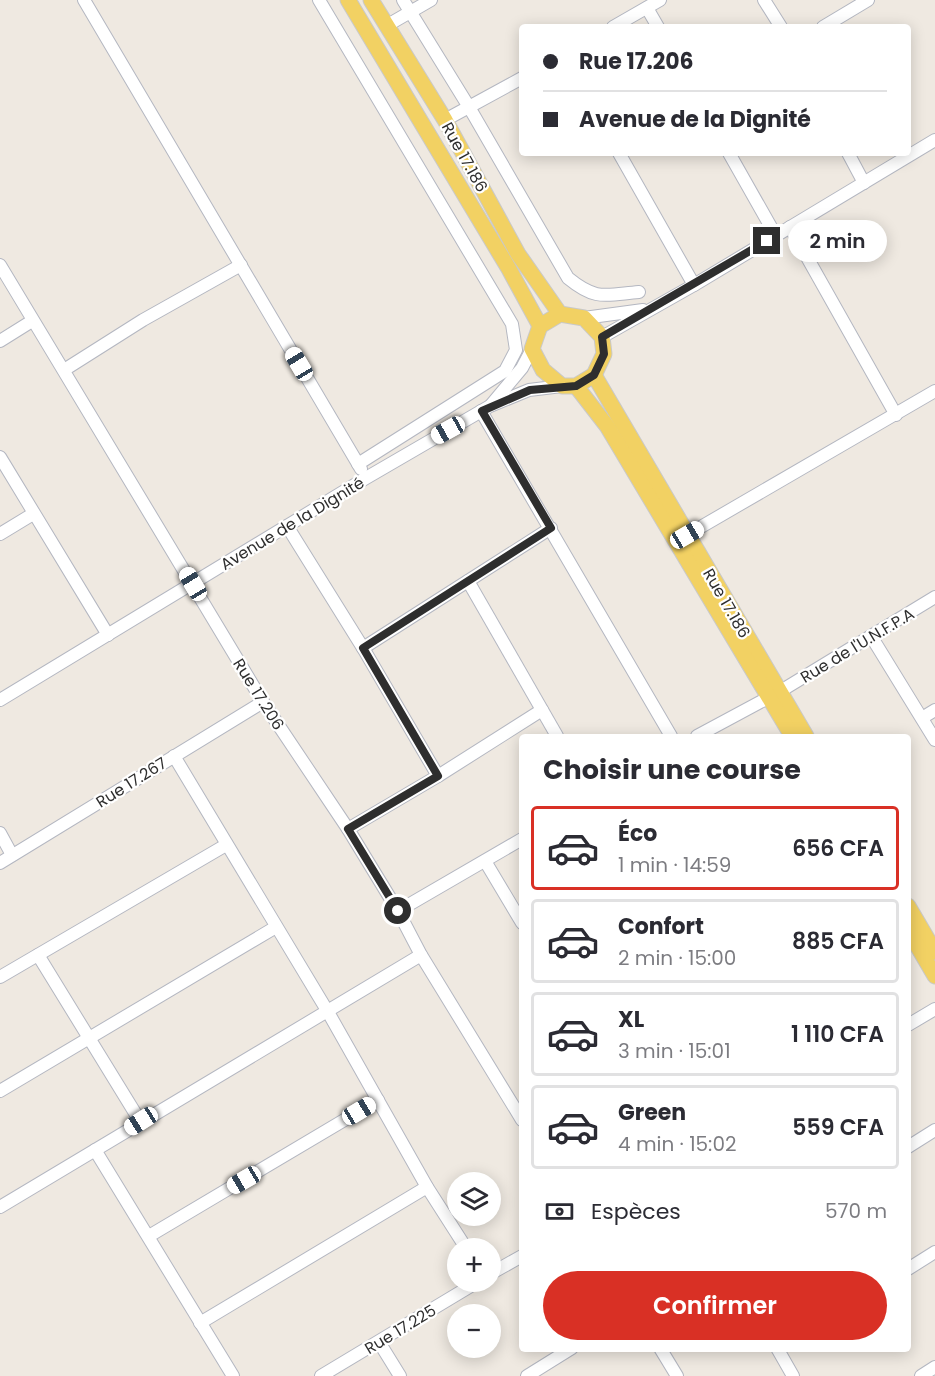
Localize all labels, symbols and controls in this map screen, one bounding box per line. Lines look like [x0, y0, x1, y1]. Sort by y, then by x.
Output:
text: Rue 17.206 [579, 46, 694, 77]
text: Avenue de la Dignité [579, 104, 811, 135]
street label: Rue 17.186 [436, 118, 493, 196]
callout: 2 min [788, 220, 887, 262]
route end [753, 227, 780, 254]
text: 2 min [810, 227, 865, 255]
car [282, 344, 316, 384]
car [428, 413, 468, 447]
street label: Avenue de la Dignité [216, 471, 369, 576]
car [667, 518, 707, 552]
car [176, 564, 210, 604]
street label: Rue 17.186 [697, 564, 756, 642]
street label: Rue de l'U.N.F.P.A [796, 602, 919, 689]
street label: Rue 17.206 [227, 654, 290, 735]
street label: Rue 17.267 [91, 751, 171, 813]
text: Choisir une course [543, 751, 801, 788]
text: Éco [618, 818, 657, 849]
icon: car [546, 821, 600, 875]
text: 656 CFA [792, 833, 884, 864]
text: 1 min · 14:59 [618, 851, 731, 879]
route start [384, 897, 411, 924]
text: Confort [618, 911, 704, 942]
icon: car [546, 914, 600, 968]
text: 885 CFA [792, 926, 884, 957]
text: 2 min · 15:00 [618, 944, 736, 972]
text: XL [618, 1004, 644, 1035]
icon: car [546, 1007, 600, 1061]
text: 1 110 CFA [791, 1019, 884, 1050]
text: 3 min · 15:01 [618, 1037, 731, 1065]
car [339, 1094, 379, 1128]
text: Green [618, 1097, 686, 1128]
icon: car [546, 1100, 600, 1154]
car [121, 1104, 161, 1138]
text: 559 CFA [792, 1112, 884, 1143]
text: 4 min · 15:02 [618, 1130, 736, 1158]
car [224, 1163, 264, 1197]
map controls [447, 1172, 501, 1358]
button: layers [447, 1172, 501, 1226]
icon: cash [543, 1195, 576, 1228]
text: Espèces [591, 1196, 681, 1227]
text: 570 m [825, 1197, 887, 1225]
button: + [447, 1238, 501, 1292]
button: Confirmer [543, 1271, 887, 1340]
street label: Rue 17.225 [360, 1299, 440, 1360]
button: − [447, 1304, 501, 1358]

